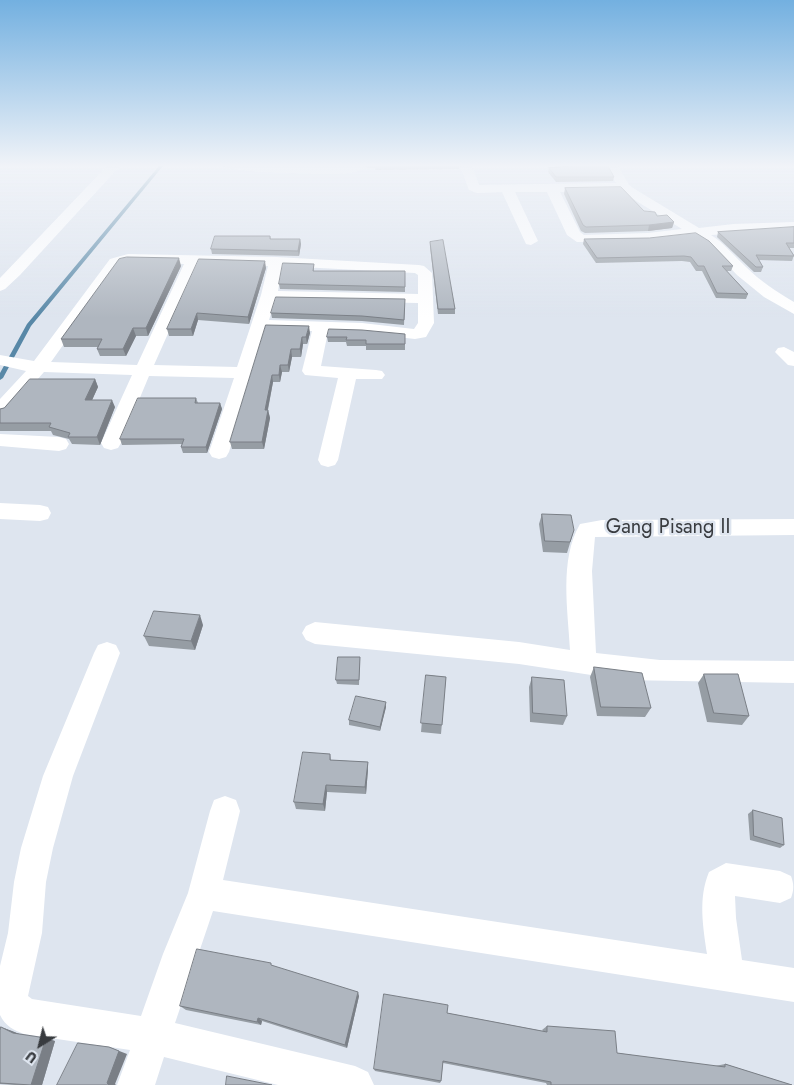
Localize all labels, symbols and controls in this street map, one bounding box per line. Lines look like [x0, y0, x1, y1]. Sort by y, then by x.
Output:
street label: Gang Pisang II [606, 516, 730, 540]
north arrow [15, 1020, 65, 1070]
text: U [21, 1046, 41, 1068]

